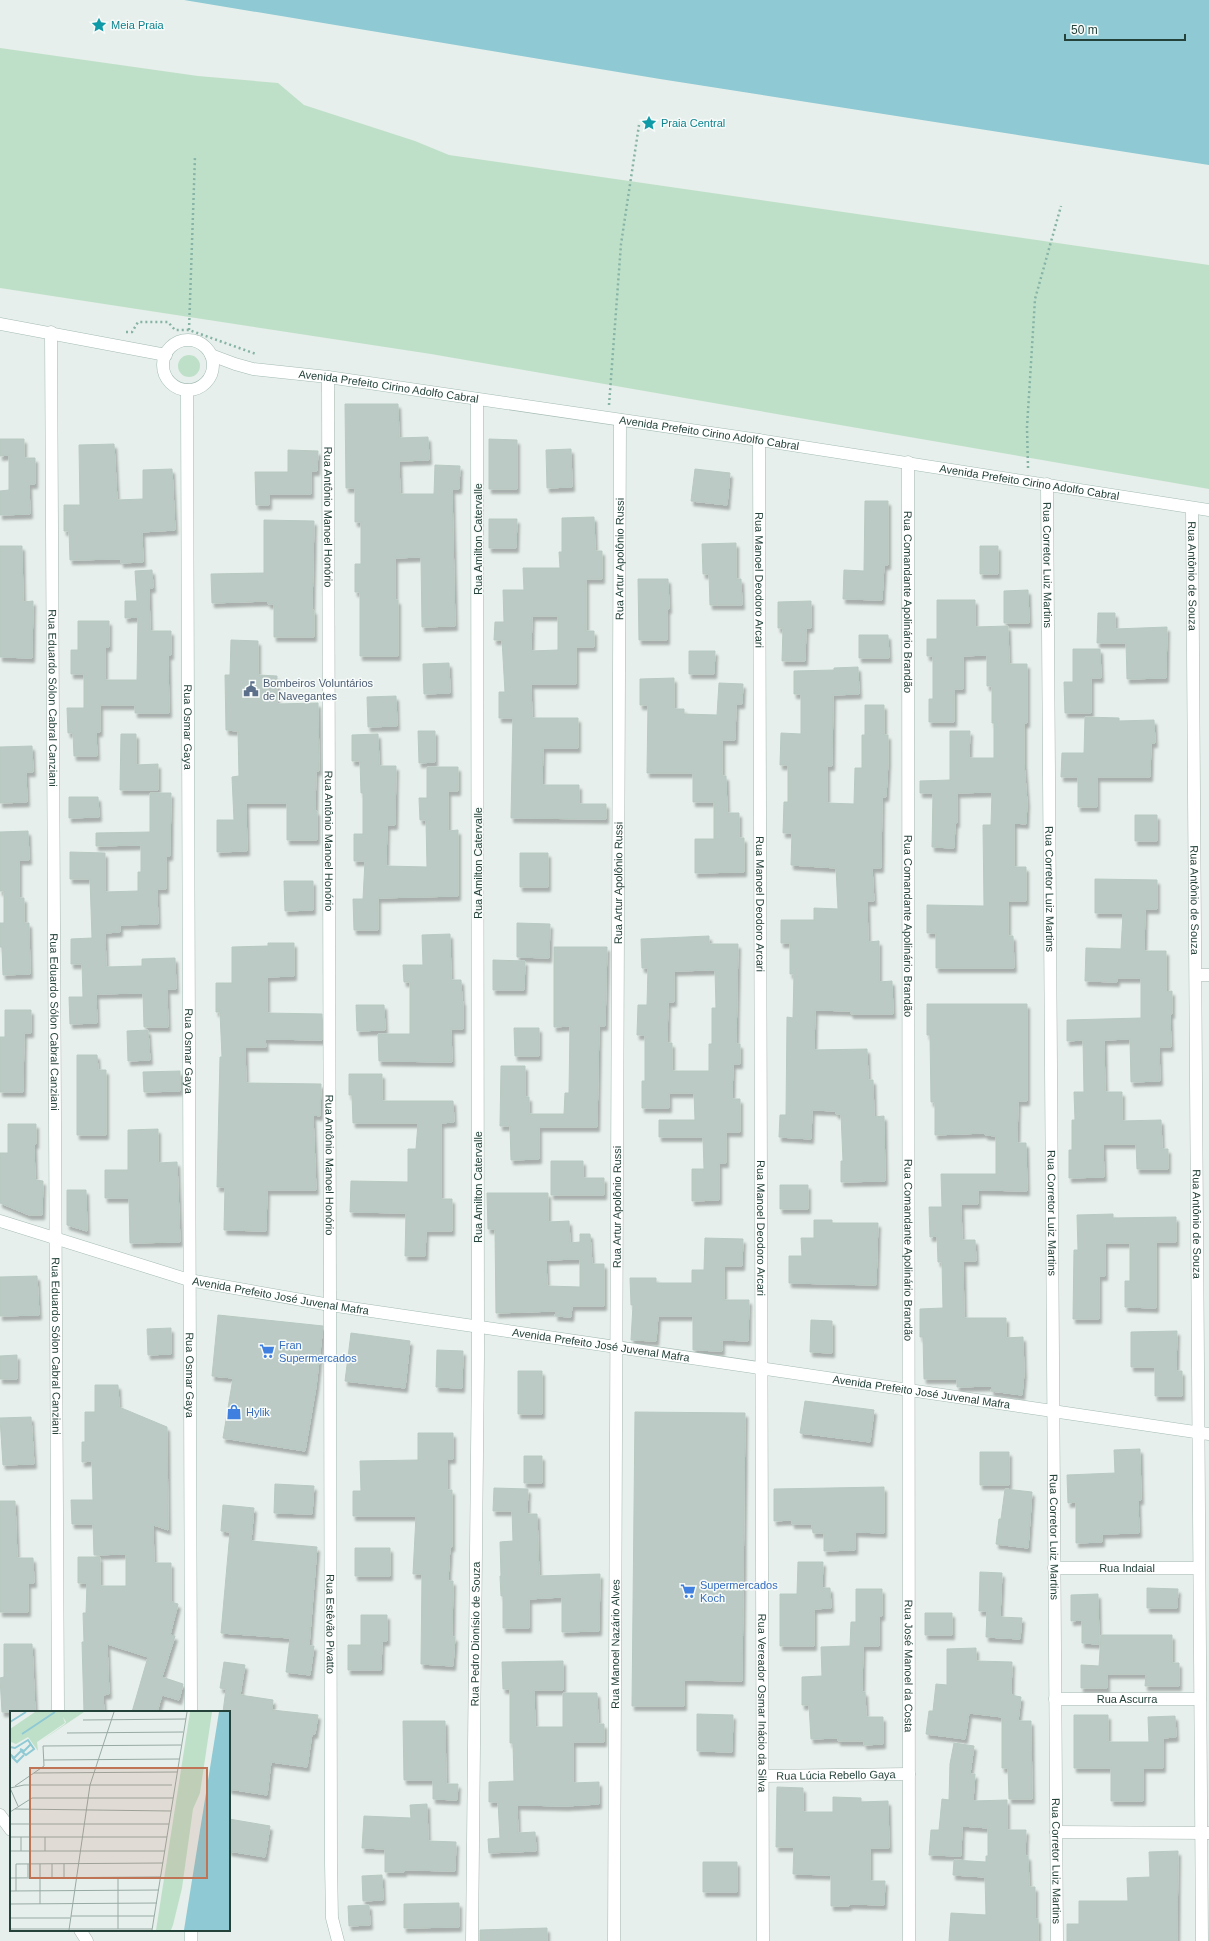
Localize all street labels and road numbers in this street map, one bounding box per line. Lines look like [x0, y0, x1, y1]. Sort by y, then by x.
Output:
street label: Avenida Prefeito Cirino Adolfo Cabral [298, 368, 479, 405]
street label: Avenida Prefeito Cirino Adolfo Cabral [618, 414, 800, 452]
street label: Rua Antônio Manoel Honório [322, 447, 334, 587]
street label: Avenida Prefeito Cirino Adolfo Cabral [939, 462, 1120, 502]
street label: Rua Amilton Catervalle [472, 483, 484, 595]
street label: Rua Artur Apolônio Russi [613, 498, 626, 620]
street label: Rua Corretor Luiz Martins [1041, 502, 1054, 629]
street label: Rua Comandante Apolinário Brandão [902, 511, 914, 693]
street label: Rua Manoel Deodoro Arcari [753, 512, 766, 648]
street label: Rua Antônio de Souza [1186, 521, 1199, 632]
street label: Rua Eduardo Sólon Cabral Canziani [46, 609, 59, 787]
street label: Rua Osmar Gaya [182, 684, 194, 771]
street label: Rua Antônio Manoel Honório [323, 771, 335, 911]
street label: Rua Amilton Catervalle [472, 807, 484, 919]
street label: Rua Artur Apolônio Russi [612, 822, 624, 944]
street label: Rua Corretor Luiz Martins [1043, 826, 1056, 953]
street label: Rua Comandante Apolinário Brandão [902, 835, 914, 1017]
street label: Rua Manoel Deodoro Arcari [754, 836, 766, 972]
street label: Rua Antônio de Souza [1188, 845, 1201, 956]
street label: Rua Eduardo Sólon Cabral Canziani [48, 933, 61, 1111]
street label: Rua Osmar Gaya [183, 1008, 195, 1095]
street label: Rua Antônio Manoel Honório [324, 1095, 336, 1235]
street label: Rua Amilton Catervalle [472, 1131, 484, 1243]
street label: Rua Artur Apolônio Russi [611, 1146, 623, 1268]
street label: Rua Corretor Luiz Martins [1046, 1150, 1058, 1277]
street label: Rua Comandante Apolinário Brandão [902, 1159, 915, 1341]
street label: Rua Manoel Deodoro Arcari [755, 1160, 767, 1296]
street label: Rua Antônio de Souza [1191, 1169, 1203, 1280]
street label: Rua Eduardo Sólon Cabral Canziani [50, 1257, 63, 1435]
street label: Avenida Prefeito José Juvenal Mafra [191, 1275, 371, 1317]
street label: Avenida Prefeito José Juvenal Mafra [511, 1326, 691, 1364]
street label: Rua Osmar Gaya [184, 1332, 196, 1419]
street label: Avenida Prefeito José Juvenal Mafra [832, 1373, 1012, 1411]
street label: Rua Corretor Luiz Martins [1048, 1474, 1061, 1601]
street label: Rua Pedro Dionísio de Souza [468, 1561, 482, 1707]
street label: Rua Indaial [1099, 1562, 1155, 1574]
street label: Rua Estêvão Pivatto [324, 1574, 337, 1674]
street label: Rua Manoel Nazário Alves [609, 1579, 621, 1709]
street label: Rua José Manoel da Costa [903, 1600, 915, 1733]
street label: Rua Vereador Osmar Inácio da Silva [756, 1614, 769, 1793]
street label: Rua Ascurra [1097, 1693, 1158, 1705]
street label: Rua Lúcia Rebello Gaya [776, 1768, 897, 1782]
street label: Rua Corretor Luiz Martins [1050, 1798, 1063, 1925]

